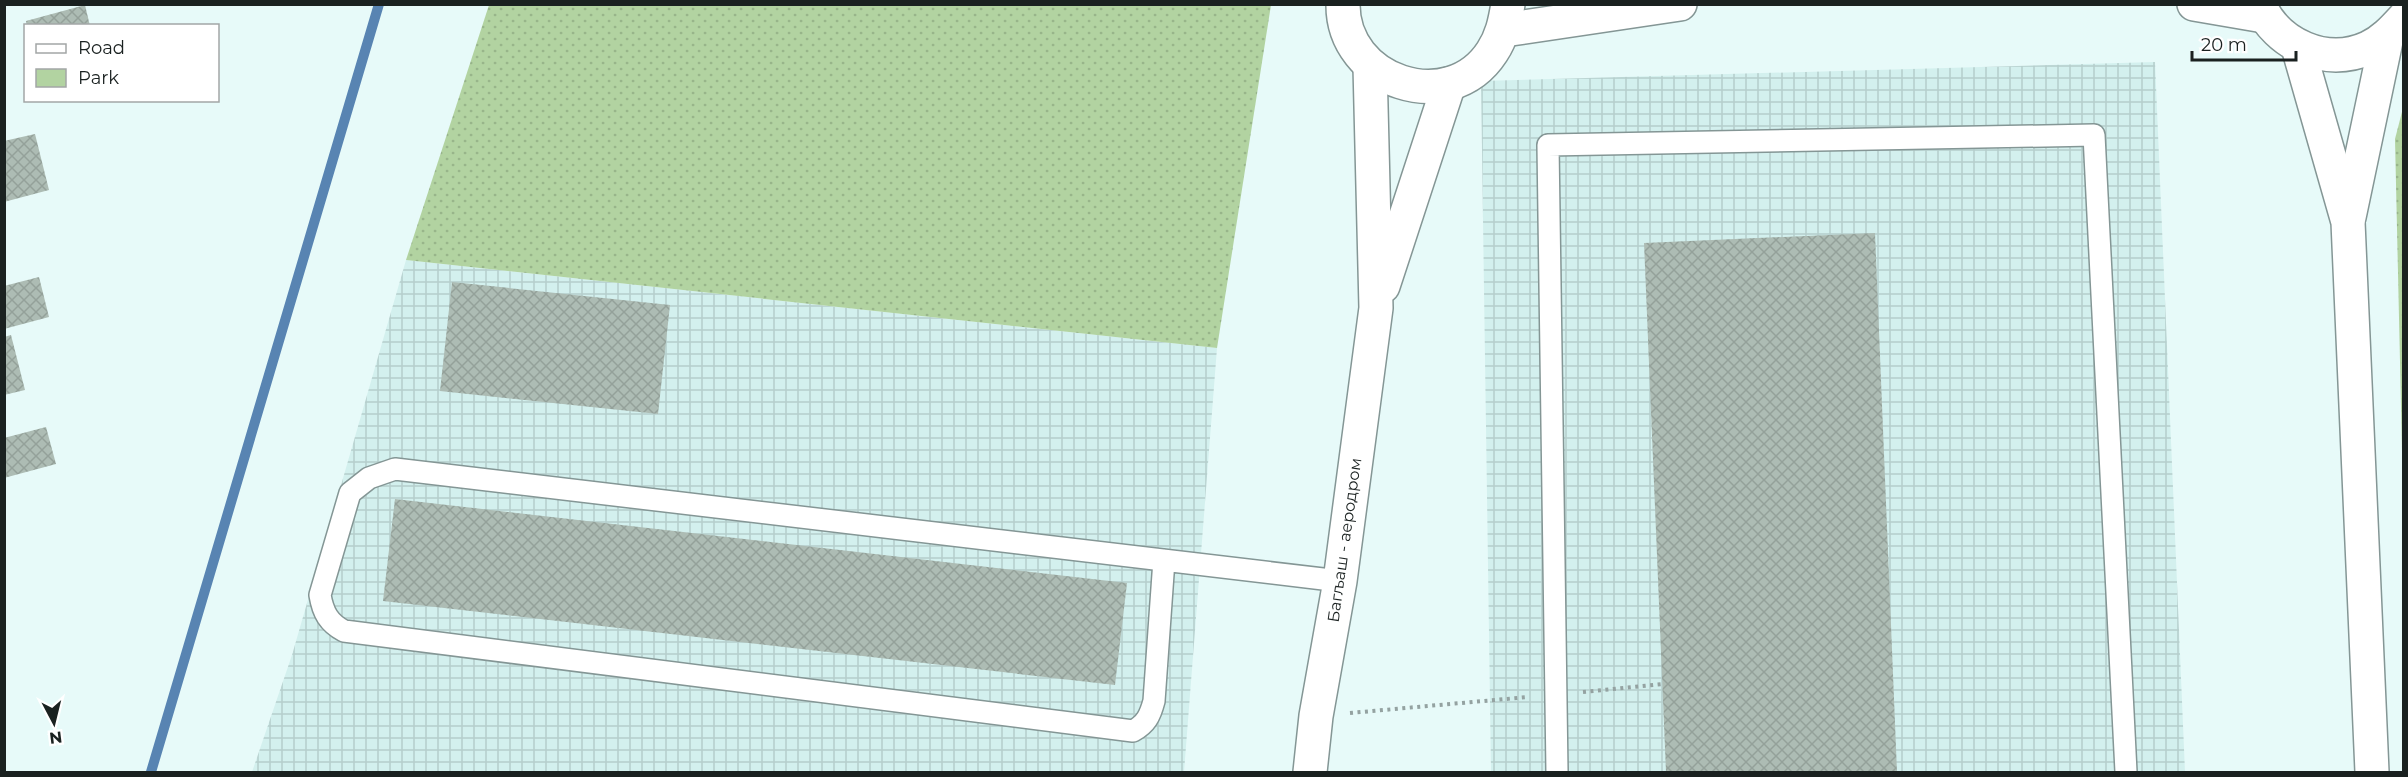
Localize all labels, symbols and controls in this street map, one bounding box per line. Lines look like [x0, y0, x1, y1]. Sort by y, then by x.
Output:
legend [24, 24, 219, 102]
scale bar [2192, 24, 2296, 62]
text: 20 m [2201, 34, 2247, 56]
text: Road [78, 37, 125, 59]
text: Park [78, 67, 119, 89]
street label: Багљаш - аеродром [1324, 457, 1365, 624]
north arrow [24, 693, 84, 753]
text: N [48, 727, 63, 748]

